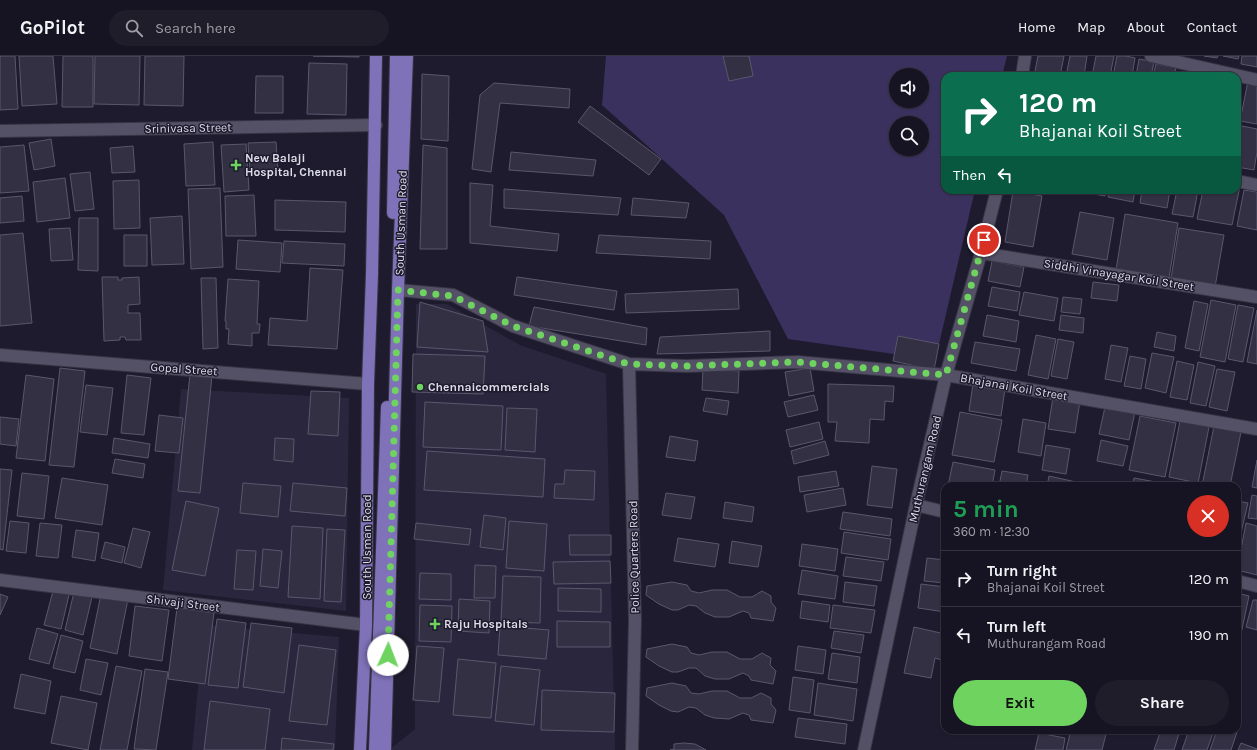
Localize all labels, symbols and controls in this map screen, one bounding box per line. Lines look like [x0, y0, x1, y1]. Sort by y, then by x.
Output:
search box [109, 10, 389, 46]
text: GoPilot [20, 17, 85, 39]
icon: search [123, 17, 145, 39]
text: Search here [155, 19, 236, 37]
text: Home [1018, 19, 1055, 36]
text: Map [1077, 19, 1105, 36]
text: About [1127, 19, 1165, 36]
text: Contact [1187, 19, 1237, 36]
map controls [889, 68, 929, 156]
button: sound [889, 68, 929, 108]
text: 120 m [1019, 86, 1097, 119]
icon: right [953, 88, 1005, 140]
button: search [889, 116, 929, 156]
street label: Srinivasa Street [144, 120, 232, 136]
text: Bhajanai Koil Street [1019, 120, 1182, 142]
place label: New Balaji Hospital, Chennai [245, 151, 347, 179]
marker: New Balaji Hospital, Chennai [230, 159, 242, 171]
icon: left [994, 164, 1016, 186]
text: Then [953, 166, 986, 184]
street label: South Usman Road [392, 170, 410, 276]
pin [967, 223, 1001, 257]
icon: arrive [973, 229, 995, 251]
street label: Siddhi Vinayagar Koil Street [1043, 256, 1196, 294]
street label: Gopal Street [150, 360, 218, 378]
street label: Bhajanai Koil Street [959, 371, 1069, 403]
place label: Chennaicommercials [428, 380, 550, 394]
marker: Chennaicommercials [415, 382, 425, 392]
street label: Muthurangam Road [906, 414, 944, 524]
street label: South Usman Road [360, 494, 374, 600]
text: 5 min [953, 495, 1019, 523]
button: close [1187, 495, 1229, 537]
street label: Police Quarters Road [626, 500, 642, 614]
text: 360 m · 12:30 [953, 524, 1030, 539]
text: Turn right [987, 562, 1057, 580]
icon: right [953, 568, 975, 590]
text: 120 m [1189, 570, 1229, 588]
text: Bhajanai Koil Street [987, 580, 1105, 595]
street label: Shivaji Street [146, 592, 221, 615]
place label: Raju Hospitals [444, 617, 528, 631]
marker: Raju Hospitals [429, 618, 441, 630]
text: Turn left [987, 618, 1046, 636]
icon: left [953, 624, 975, 646]
text: 190 m [1189, 626, 1229, 644]
position arrow [367, 634, 409, 676]
text: Muthurangam Road [987, 636, 1106, 651]
button: Exit [953, 680, 1087, 726]
button: Share [1095, 680, 1229, 726]

